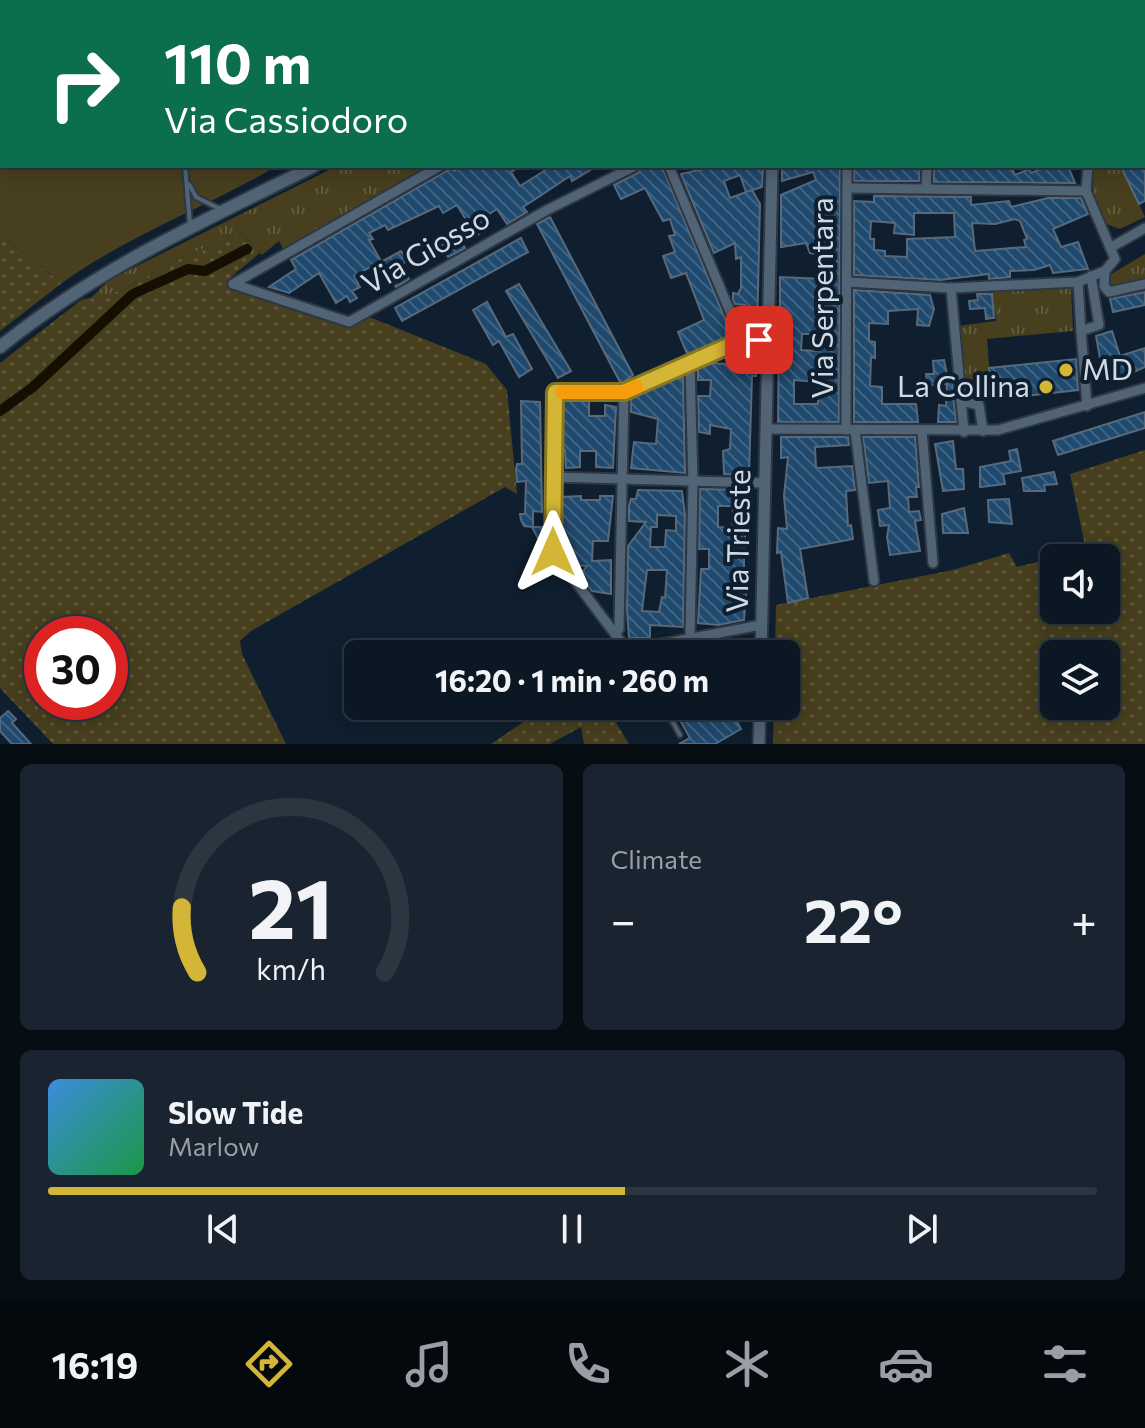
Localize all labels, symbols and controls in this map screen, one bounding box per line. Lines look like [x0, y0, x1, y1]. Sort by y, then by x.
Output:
text: 110 m [164, 27, 311, 96]
icon: right [32, 32, 136, 136]
text: Via Cassiodoro [164, 96, 408, 140]
street label: Via Giosso [354, 197, 496, 300]
street label: Via Serpentara [802, 197, 839, 399]
pin [725, 306, 793, 374]
icon: arrive [737, 318, 781, 362]
place label: MD [1082, 349, 1133, 386]
marker: MD [1057, 361, 1075, 379]
place label: La Collina [897, 366, 1030, 403]
marker: La Collina [1037, 378, 1055, 396]
street label: Via Trieste [717, 469, 756, 613]
position arrow [511, 510, 595, 594]
map controls [1040, 544, 1120, 720]
button: sound [1040, 544, 1120, 624]
speed limit sign: 30 [24, 616, 128, 720]
button: layers [1040, 640, 1120, 720]
text: 16:20 · 1 min · 260 m [435, 661, 709, 698]
text: Climate [611, 843, 702, 874]
text: 21 [249, 854, 334, 956]
text: 22° [804, 882, 903, 955]
text: − [611, 892, 636, 946]
text: + [1071, 892, 1097, 946]
text: km/h [256, 951, 326, 986]
text: Slow Tide [168, 1093, 303, 1130]
text: Marlow [168, 1130, 259, 1161]
icon: previous [201, 1207, 245, 1251]
icon: pause [550, 1207, 594, 1251]
icon: next [900, 1207, 944, 1251]
icon: directions [241, 1336, 297, 1392]
icon: music [401, 1336, 457, 1392]
icon: phone [560, 1336, 616, 1392]
icon: climate [719, 1336, 775, 1392]
icon: car [878, 1336, 934, 1392]
icon: filters [1037, 1336, 1093, 1392]
text: 16:19 [52, 1342, 138, 1386]

